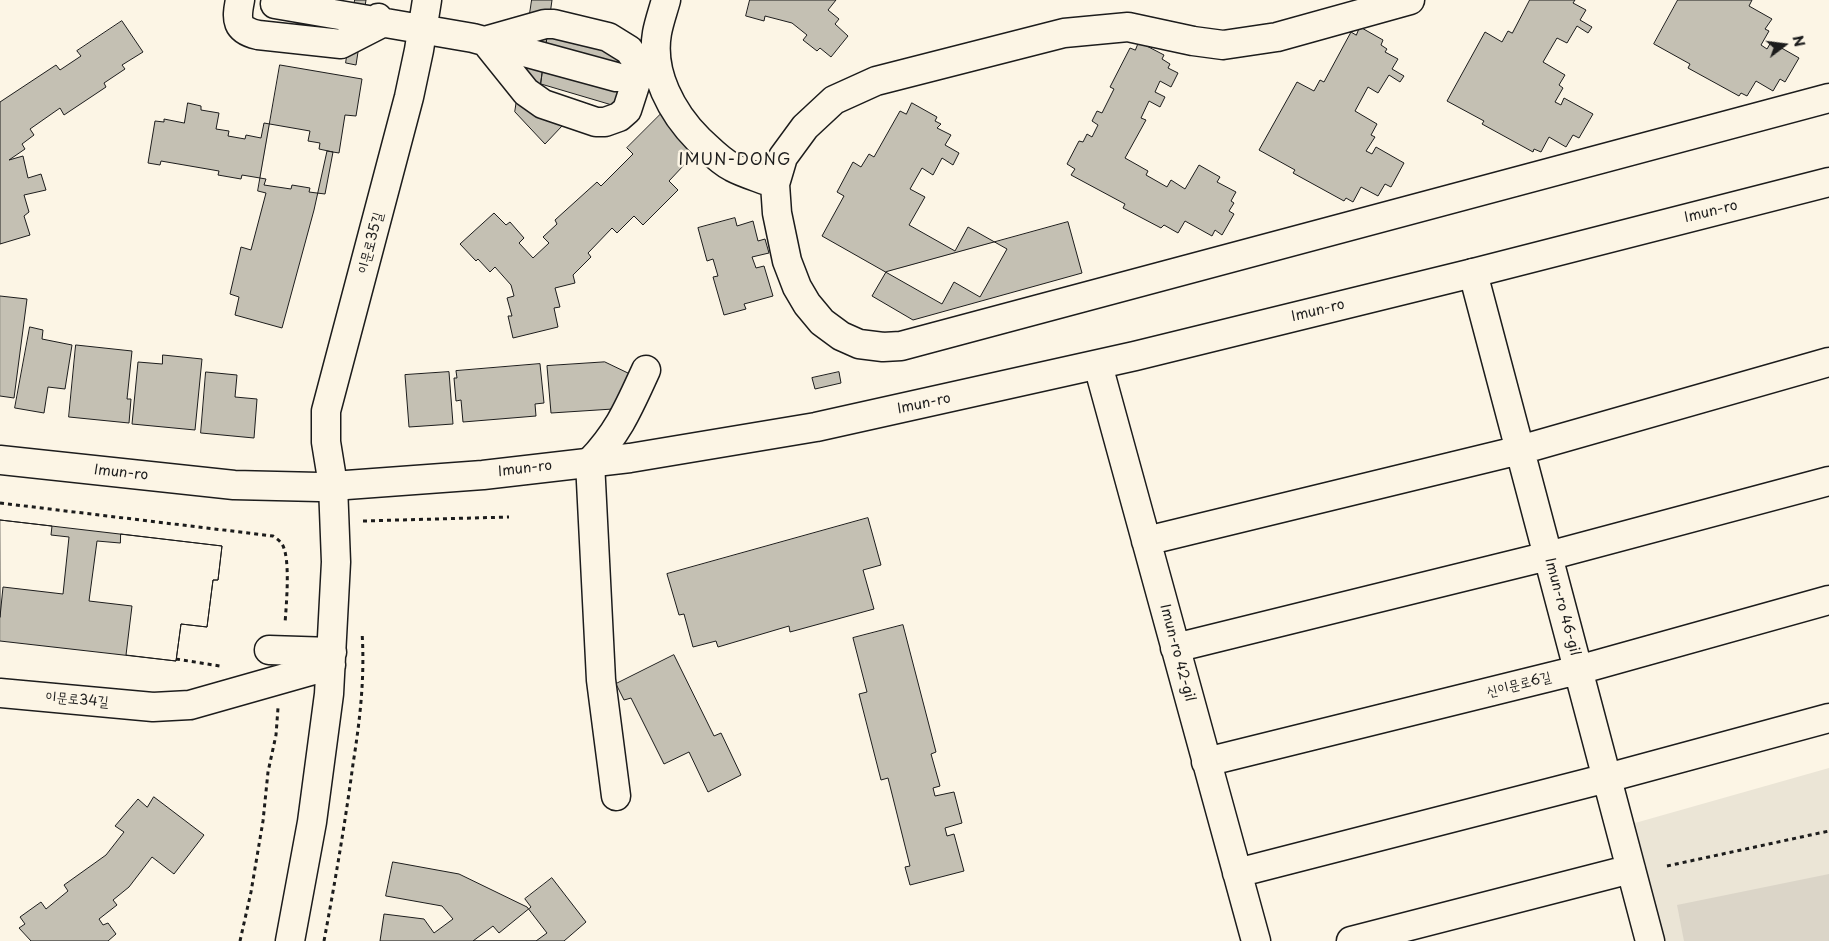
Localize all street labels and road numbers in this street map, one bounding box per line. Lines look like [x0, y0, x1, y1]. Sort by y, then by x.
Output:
street label: Imun-ro [1683, 197, 1739, 227]
street label: 이문로35길 [355, 210, 387, 276]
street label: Imun-ro [1290, 296, 1346, 326]
street label: Imun-ro [896, 390, 952, 418]
street label: Imun-ro [497, 457, 553, 481]
street label: Imun-ro [93, 462, 149, 484]
street label: Imun-ro 46-gil [1541, 556, 1583, 658]
street label: Imun-ro 42-gil [1156, 602, 1198, 704]
street label: 신이문로6길 [1485, 669, 1553, 701]
street label: 이문로34길 [45, 689, 109, 711]

